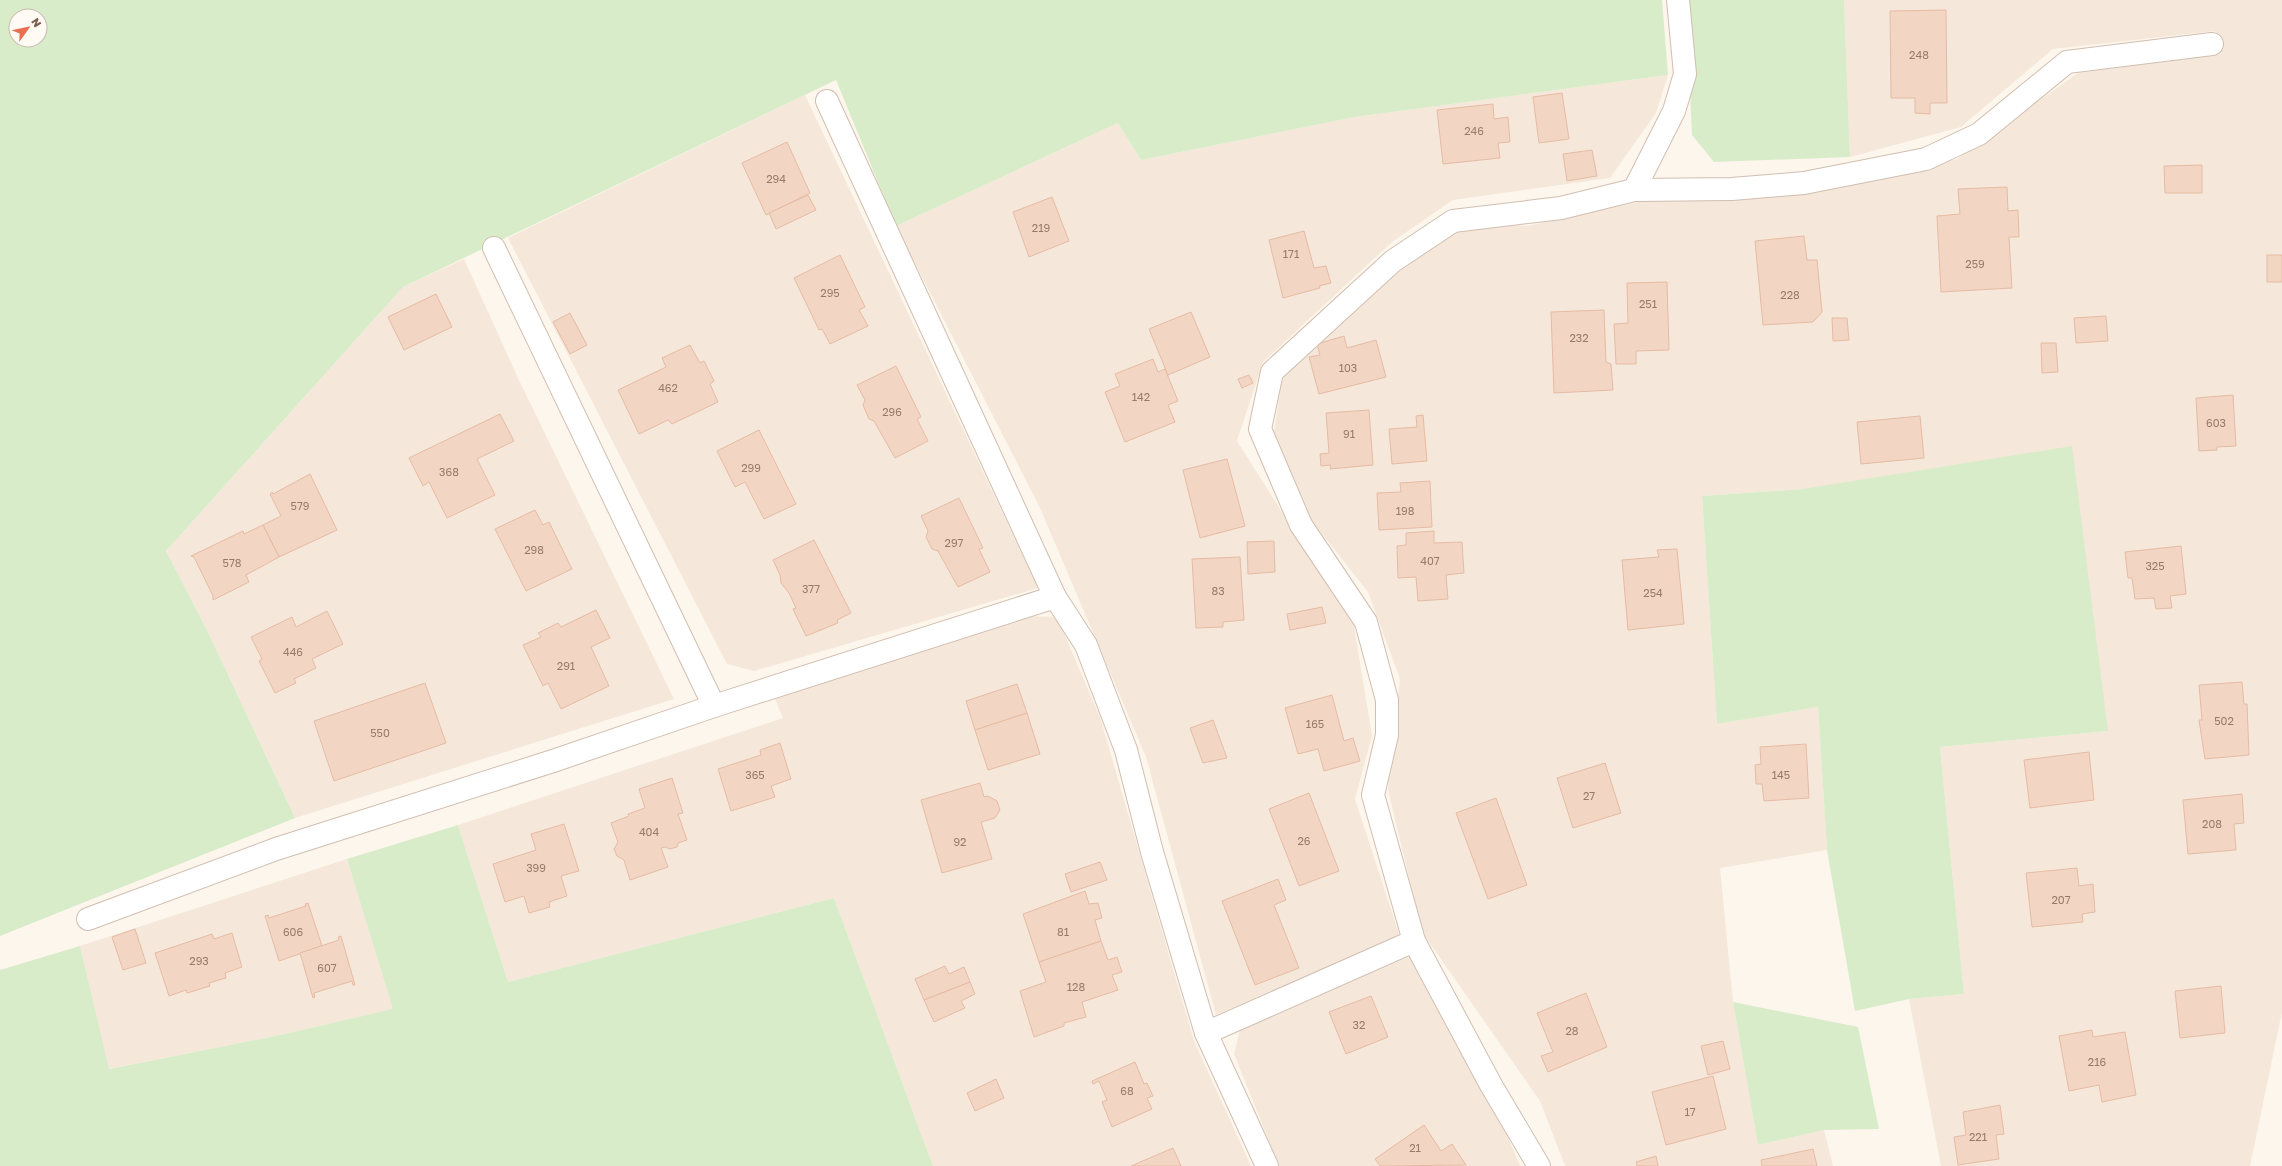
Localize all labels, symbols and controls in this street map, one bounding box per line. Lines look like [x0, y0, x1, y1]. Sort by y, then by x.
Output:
north arrow [8, 8, 48, 48]
text: N [29, 15, 45, 29]
house number: 248 [1909, 48, 1929, 61]
house number: 246 [1464, 124, 1484, 137]
house number: 294 [766, 172, 786, 185]
house number: 219 [1032, 221, 1050, 234]
house number: 171 [1283, 247, 1299, 260]
house number: 259 [1965, 257, 1985, 270]
house number: 295 [820, 286, 840, 299]
house number: 228 [1780, 288, 1800, 301]
house number: 251 [1639, 297, 1657, 310]
house number: 232 [1569, 331, 1589, 344]
house number: 103 [1339, 361, 1357, 374]
house number: 462 [658, 381, 678, 394]
house number: 142 [1132, 390, 1150, 403]
house number: 296 [882, 405, 902, 418]
house number: 603 [2206, 416, 2226, 429]
house number: 91 [1343, 427, 1355, 440]
house number: 299 [741, 461, 761, 474]
house number: 368 [439, 465, 459, 478]
house number: 579 [291, 499, 309, 512]
house number: 198 [1396, 504, 1415, 517]
house number: 297 [945, 536, 964, 549]
house number: 298 [524, 543, 544, 556]
house number: 407 [1420, 554, 1440, 567]
house number: 578 [223, 556, 242, 569]
house number: 325 [2145, 559, 2165, 572]
house number: 377 [802, 582, 820, 595]
house number: 83 [1211, 584, 1225, 597]
house number: 254 [1643, 586, 1663, 599]
house number: 446 [283, 645, 303, 658]
house number: 291 [557, 659, 575, 672]
house number: 502 [2214, 714, 2234, 727]
house number: 165 [1306, 717, 1324, 730]
house number: 550 [370, 726, 390, 739]
house number: 365 [745, 768, 765, 781]
house number: 145 [1772, 768, 1790, 781]
house number: 27 [1583, 789, 1595, 802]
house number: 208 [2202, 817, 2222, 830]
house number: 404 [639, 825, 659, 838]
house number: 26 [1297, 834, 1311, 847]
house number: 92 [953, 835, 967, 848]
house number: 399 [526, 861, 546, 874]
house number: 207 [2051, 893, 2071, 906]
house number: 606 [283, 925, 303, 938]
house number: 81 [1057, 925, 1069, 938]
house number: 293 [189, 954, 209, 967]
house number: 607 [317, 961, 337, 974]
house number: 128 [1067, 980, 1085, 993]
house number: 32 [1353, 1018, 1365, 1031]
house number: 28 [1565, 1024, 1579, 1037]
house number: 216 [2088, 1055, 2107, 1068]
house number: 68 [1120, 1084, 1134, 1097]
house number: 17 [1684, 1105, 1696, 1118]
house number: 221 [1969, 1130, 1987, 1143]
house number: 21 [1409, 1141, 1421, 1154]

